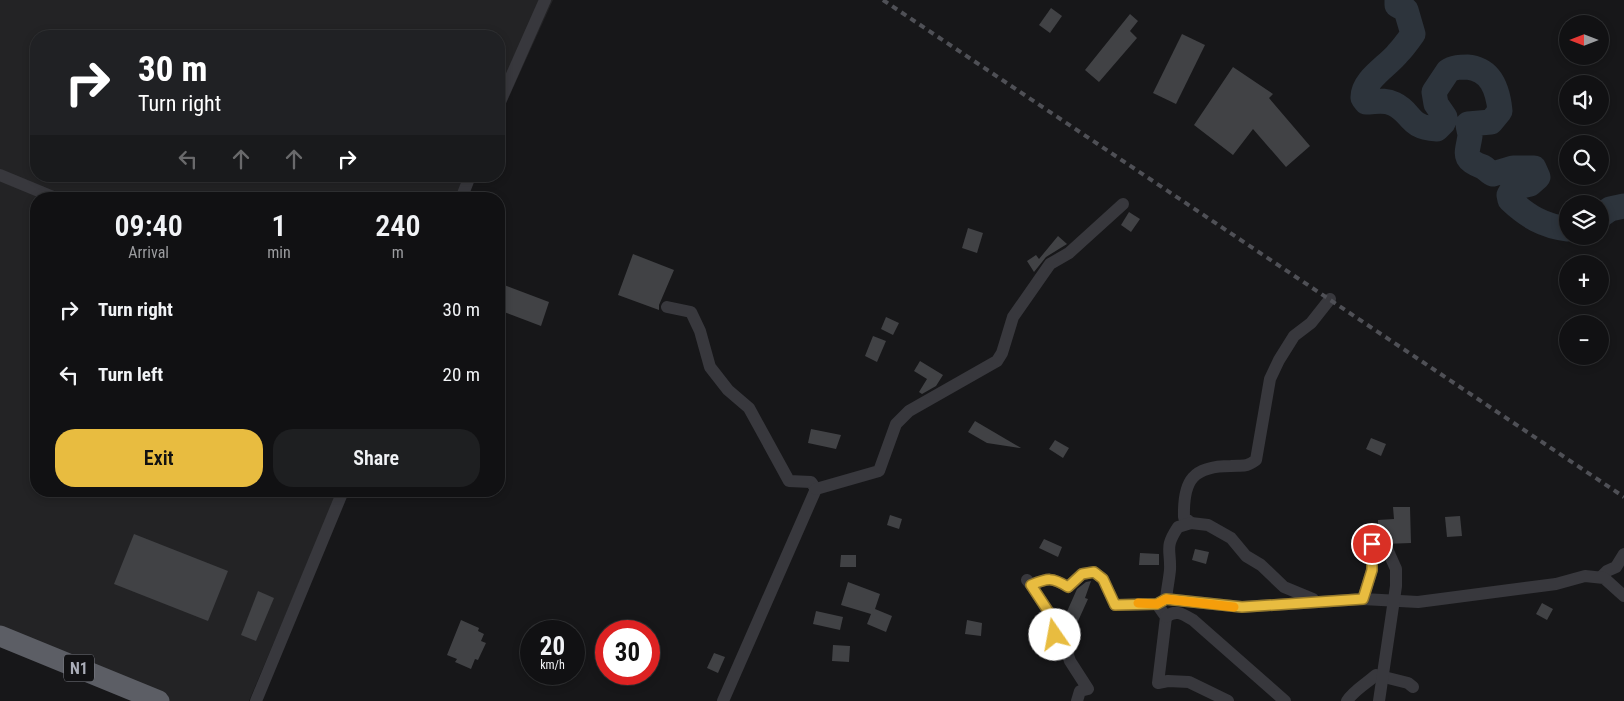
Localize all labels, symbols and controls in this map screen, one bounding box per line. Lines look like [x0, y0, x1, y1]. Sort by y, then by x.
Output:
north arrow [1559, 15, 1609, 65]
map controls [1559, 15, 1609, 365]
text: 30 m [138, 49, 207, 90]
icon: right [55, 50, 120, 115]
button: sound [1559, 75, 1609, 125]
text: Turn right [138, 91, 221, 116]
button: search [1559, 135, 1609, 185]
icon: left [174, 145, 202, 173]
icon: ahead [227, 145, 255, 173]
icon: ahead [280, 145, 308, 173]
icon: right [333, 145, 361, 173]
button: layers [1559, 195, 1609, 245]
text: 09:40 [114, 208, 183, 243]
text: 1 [271, 208, 287, 243]
text: 240 [375, 208, 420, 243]
text: Arrival [128, 243, 169, 262]
text: min [267, 243, 291, 262]
text: m [392, 243, 404, 262]
button: + [1559, 255, 1609, 305]
icon: right [55, 296, 83, 324]
text: Turn right [98, 298, 173, 321]
text: 30 m [443, 298, 480, 321]
button: − [1559, 315, 1609, 365]
icon: left [55, 361, 83, 389]
text: Turn left [98, 363, 163, 386]
text: 20 m [443, 363, 480, 386]
button: Exit [55, 429, 263, 487]
button: Share [273, 429, 480, 487]
pin [1351, 523, 1393, 565]
icon: arrive [1358, 530, 1386, 558]
position arrow [1028, 608, 1080, 660]
speed limit sign: 30 [595, 620, 660, 685]
text: 20 [540, 632, 565, 661]
road number: N1 [64, 654, 94, 681]
text: km/h [540, 658, 565, 672]

